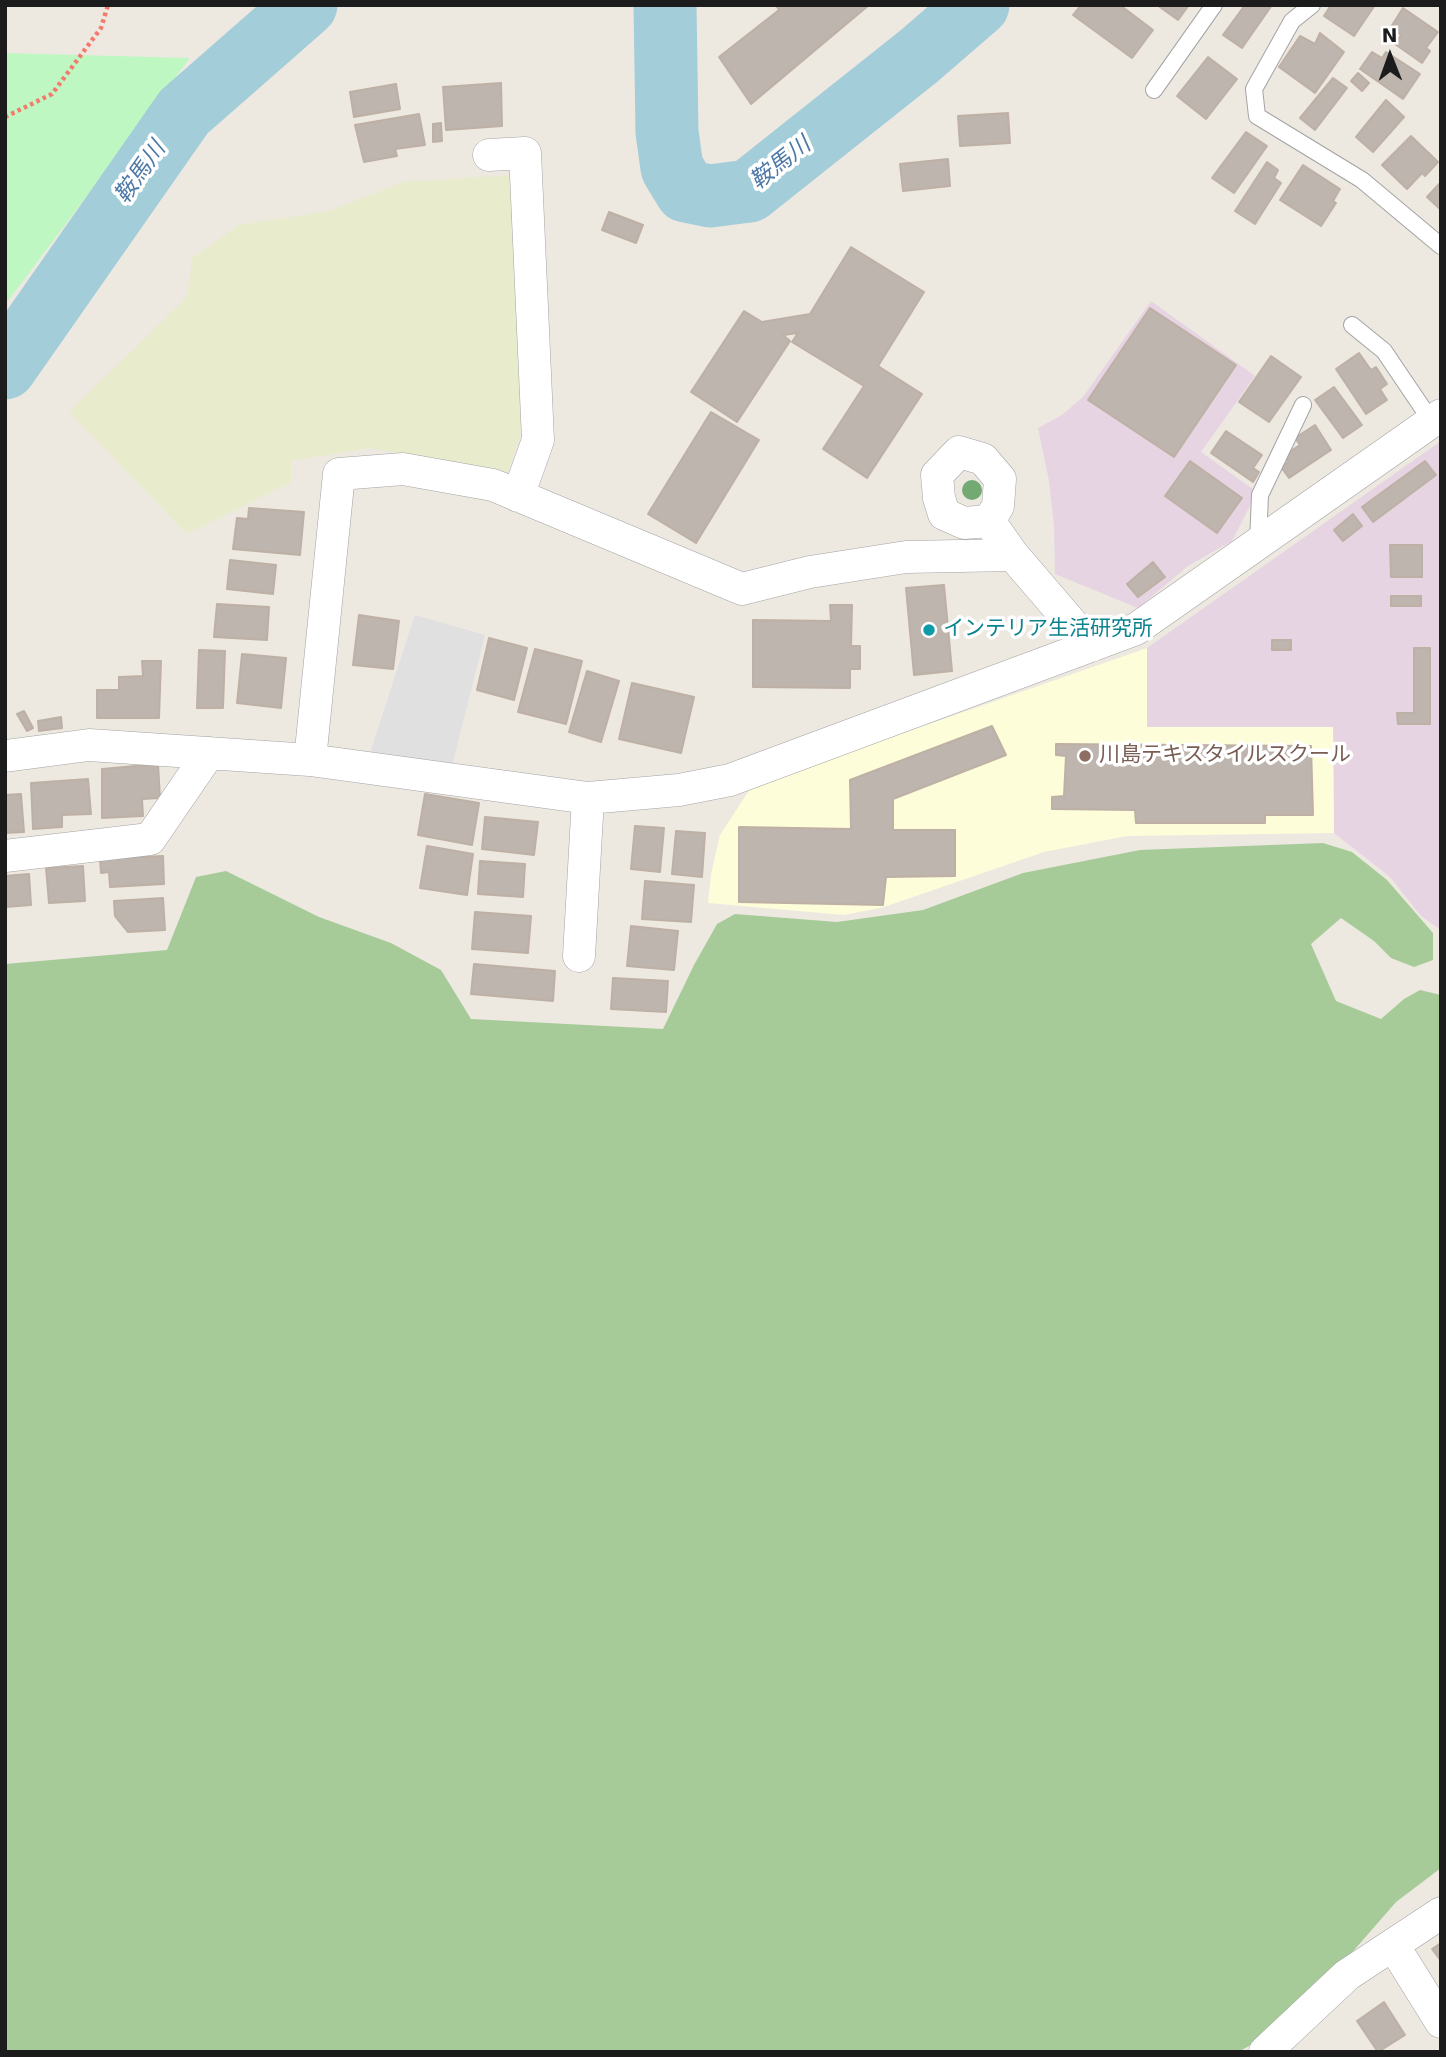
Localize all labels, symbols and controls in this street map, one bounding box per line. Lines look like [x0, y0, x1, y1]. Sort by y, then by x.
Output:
north arrow [1355, 21, 1425, 91]
text: N [1381, 24, 1398, 46]
water label: 鞍馬川 [745, 132, 817, 196]
water label: 鞍馬川 [110, 137, 172, 209]
place label: インテリア生活研究所 [943, 617, 1153, 643]
marker: インテリア生活研究所 [921, 622, 937, 638]
place label: 川島テキスタイルスクール [1099, 743, 1351, 769]
marker: 川島テキスタイルスクール [1077, 748, 1093, 764]

